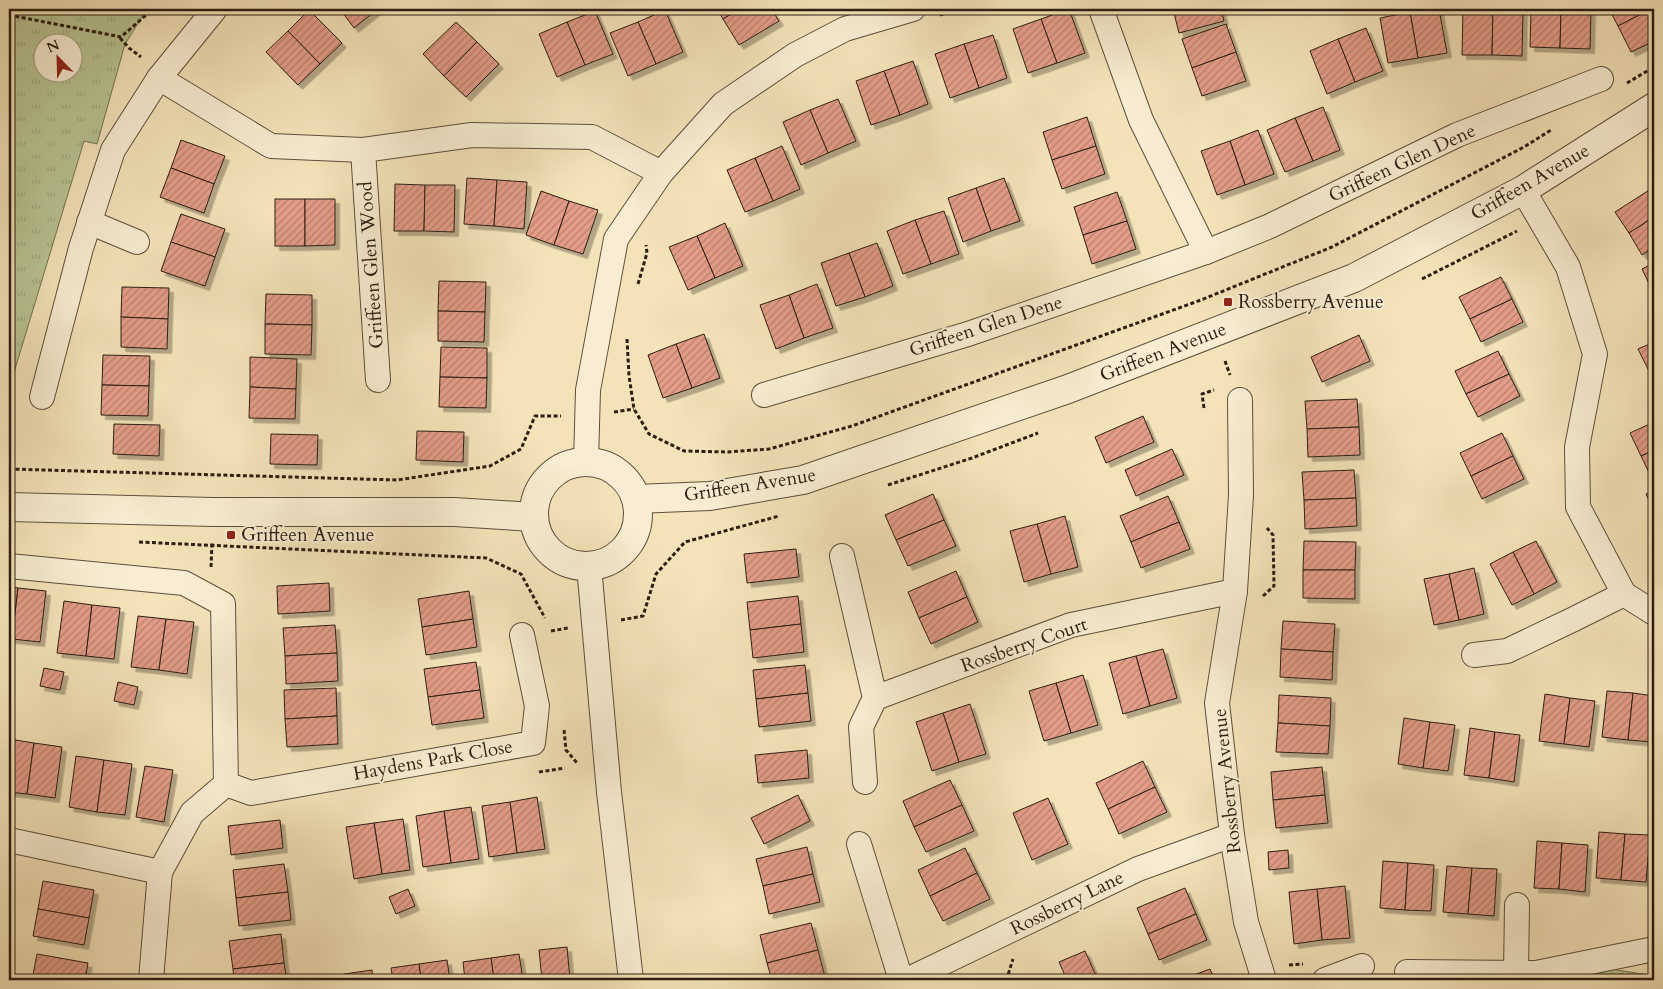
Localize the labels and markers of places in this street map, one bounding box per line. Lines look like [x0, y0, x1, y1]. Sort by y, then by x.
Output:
place label: Rossberry Avenue [1238, 289, 1384, 315]
marker: Rossberry Avenue [1222, 296, 1234, 308]
place label: Griffeen Avenue [241, 522, 375, 548]
marker: Griffeen Avenue [225, 529, 237, 541]

